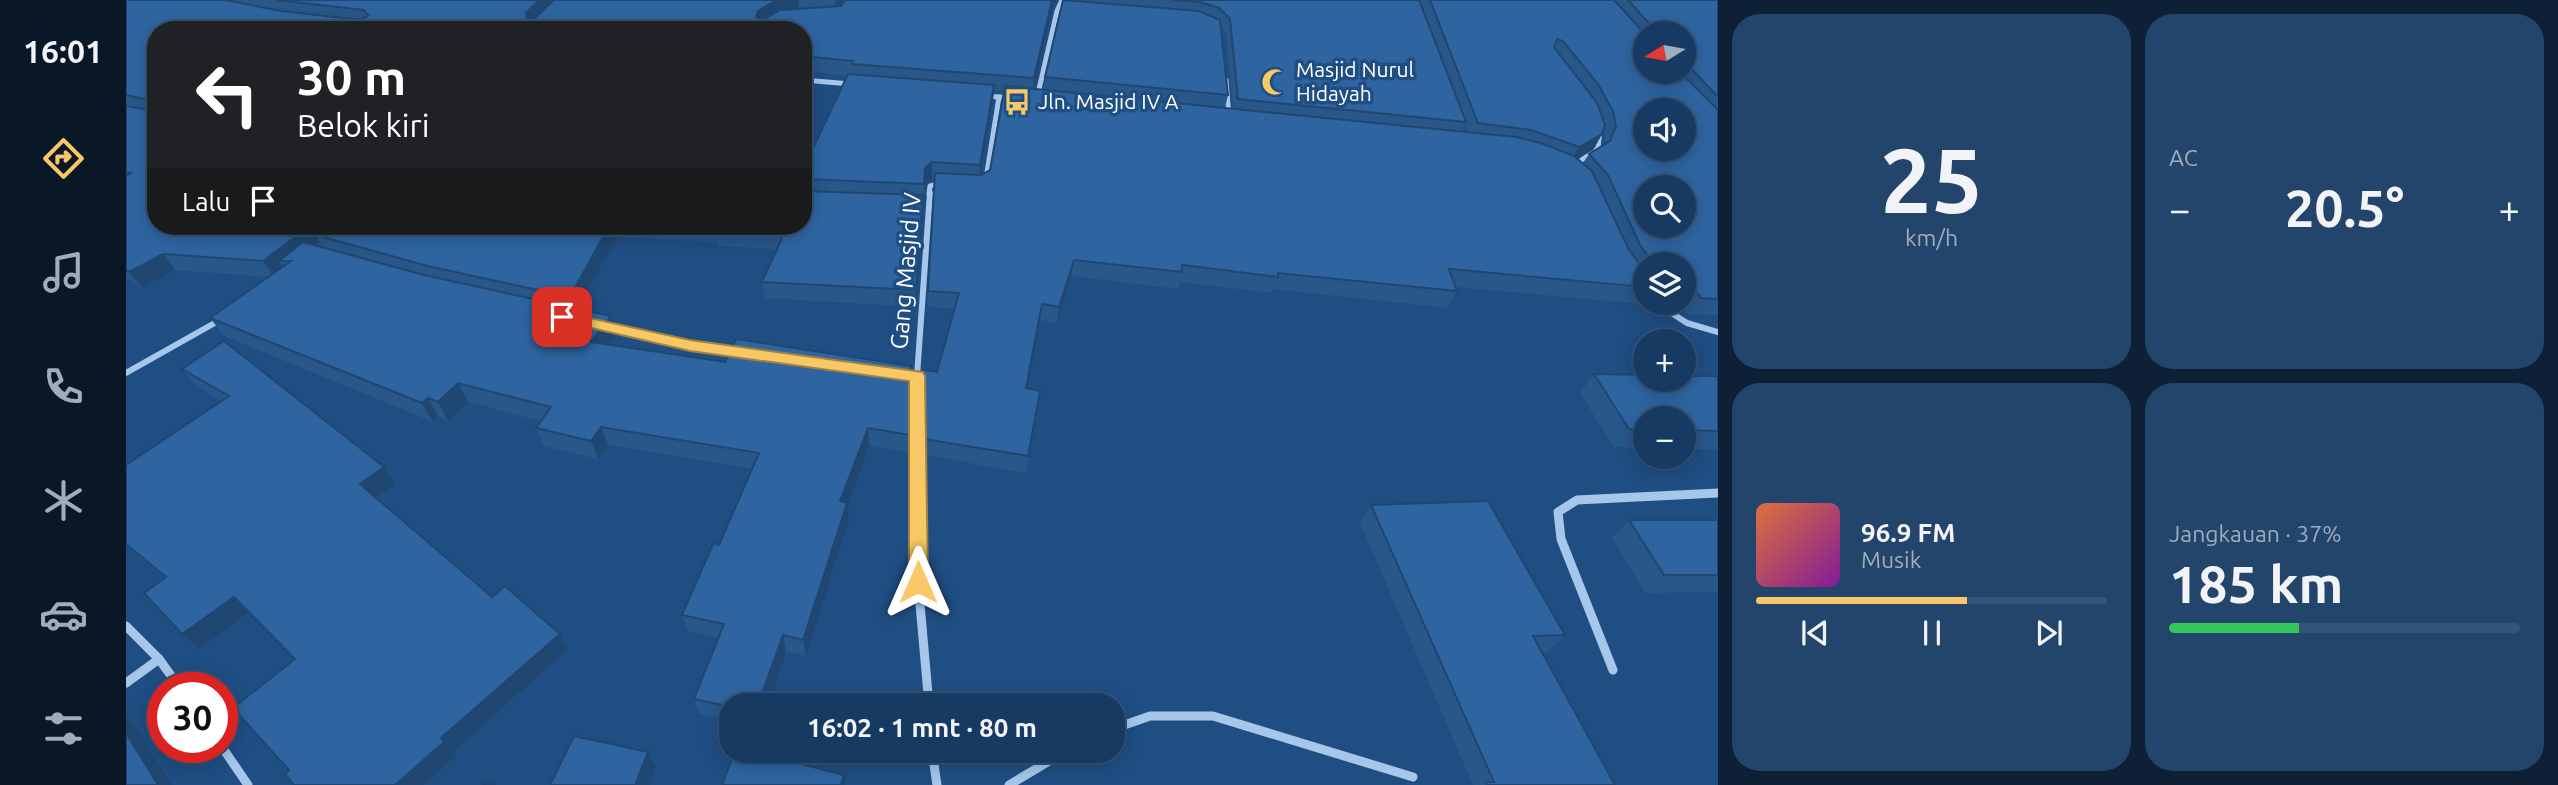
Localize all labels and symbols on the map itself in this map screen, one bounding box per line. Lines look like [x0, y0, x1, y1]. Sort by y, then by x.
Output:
north arrow [1633, 21, 1696, 84]
place label: Masjid Nurul Hidayah [1296, 57, 1414, 105]
mosque icon: Masjid Nurul Hidayah [1260, 67, 1290, 97]
bus stop icon: Jln. Masjid IV A [1002, 87, 1032, 117]
place label: Jln. Masjid IV A [1038, 89, 1179, 113]
street label: Gang Masjid IV [885, 191, 926, 351]
pin [532, 287, 592, 347]
position arrow [881, 545, 955, 619]
speed limit sign: 30 [147, 672, 238, 763]

